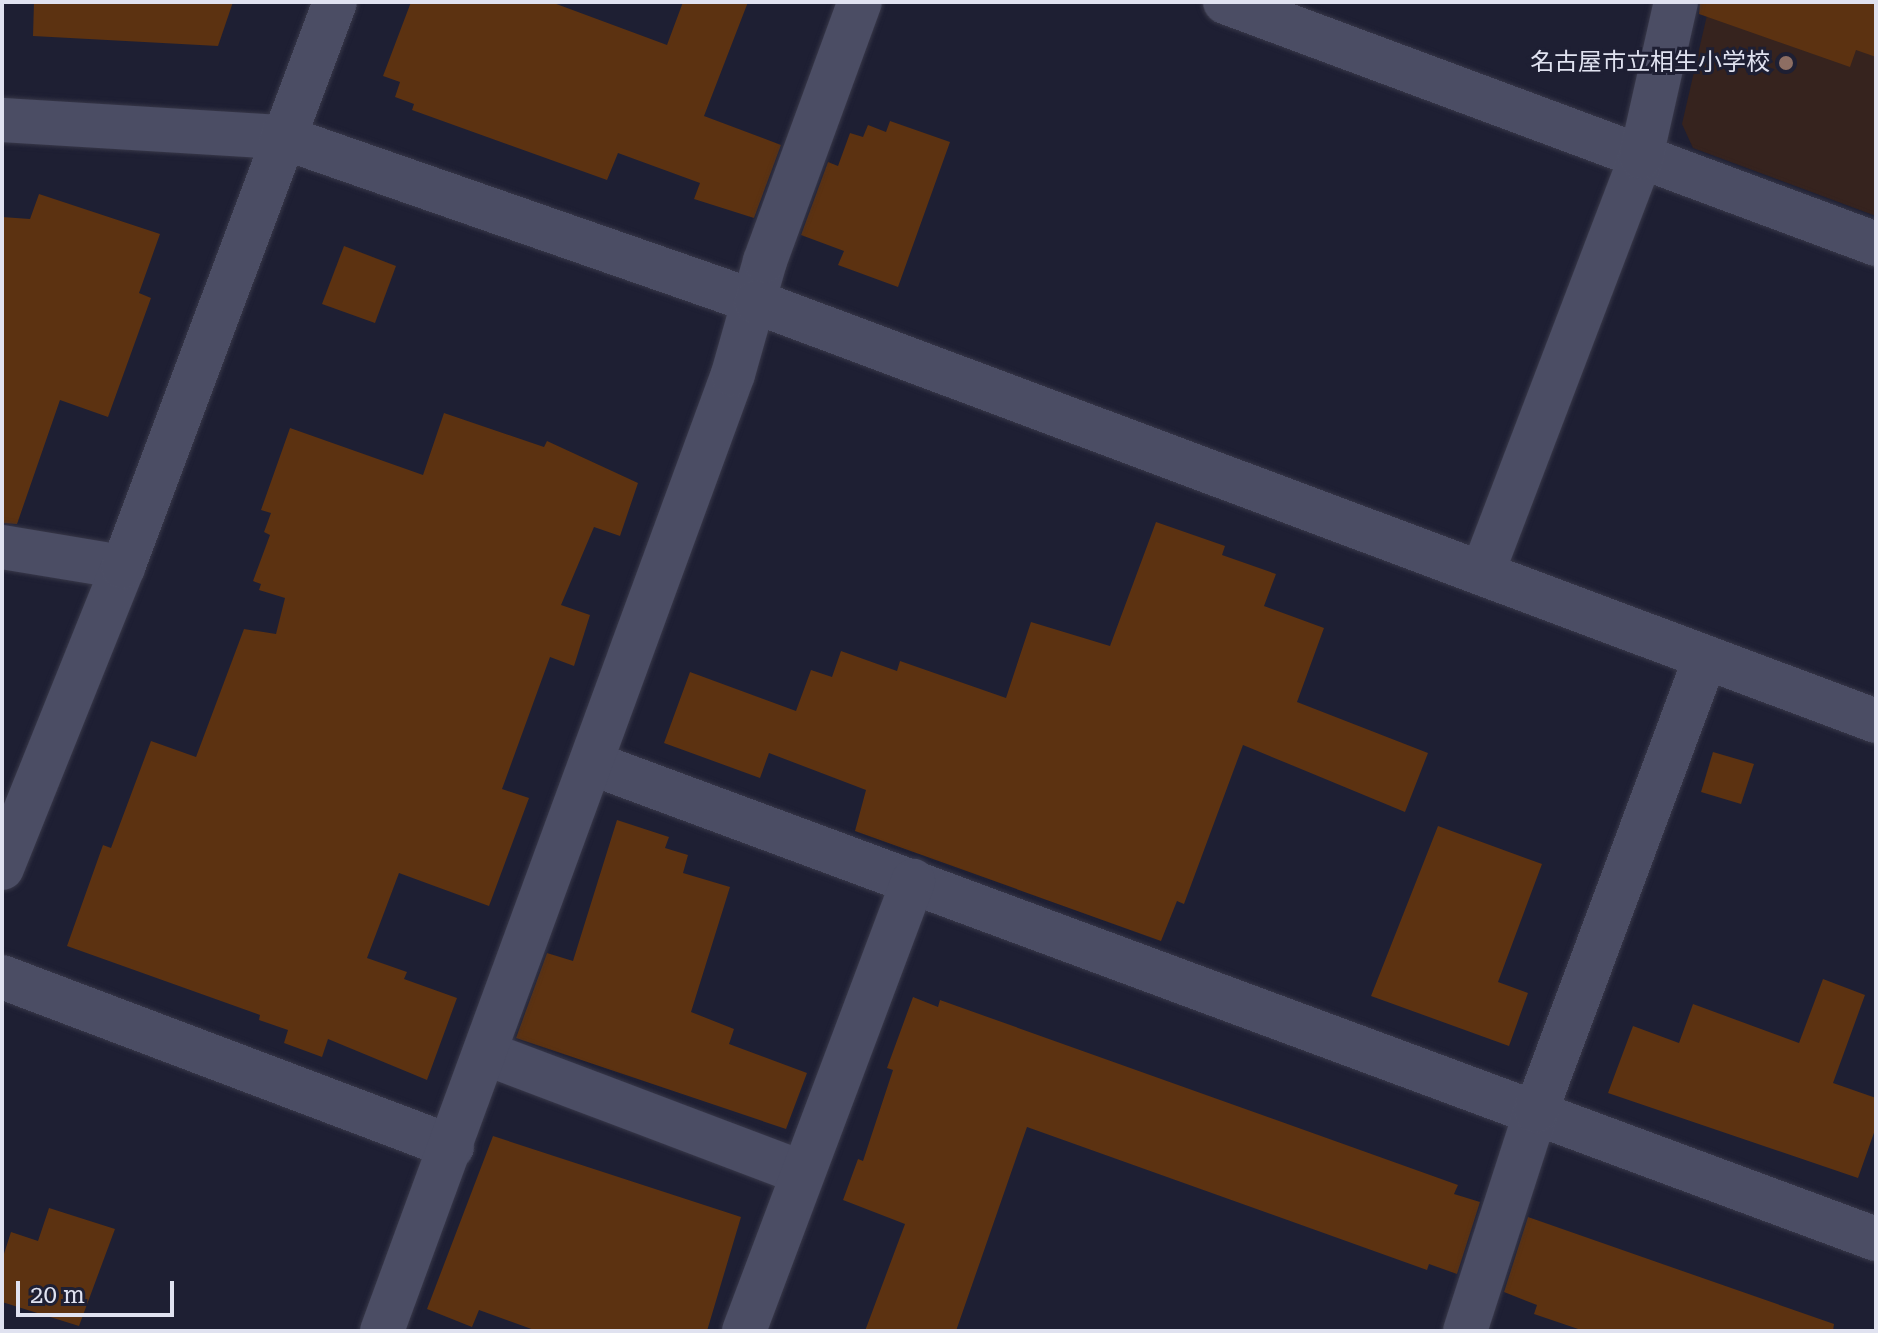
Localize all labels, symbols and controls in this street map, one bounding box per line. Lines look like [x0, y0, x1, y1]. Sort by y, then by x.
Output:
place label: 名古屋市立相生小学校 [1530, 49, 1770, 77]
marker: 名古屋市立相生小学校 [1777, 54, 1795, 72]
scale bar [20, 1265, 178, 1315]
text: 20 m [30, 1281, 85, 1309]

